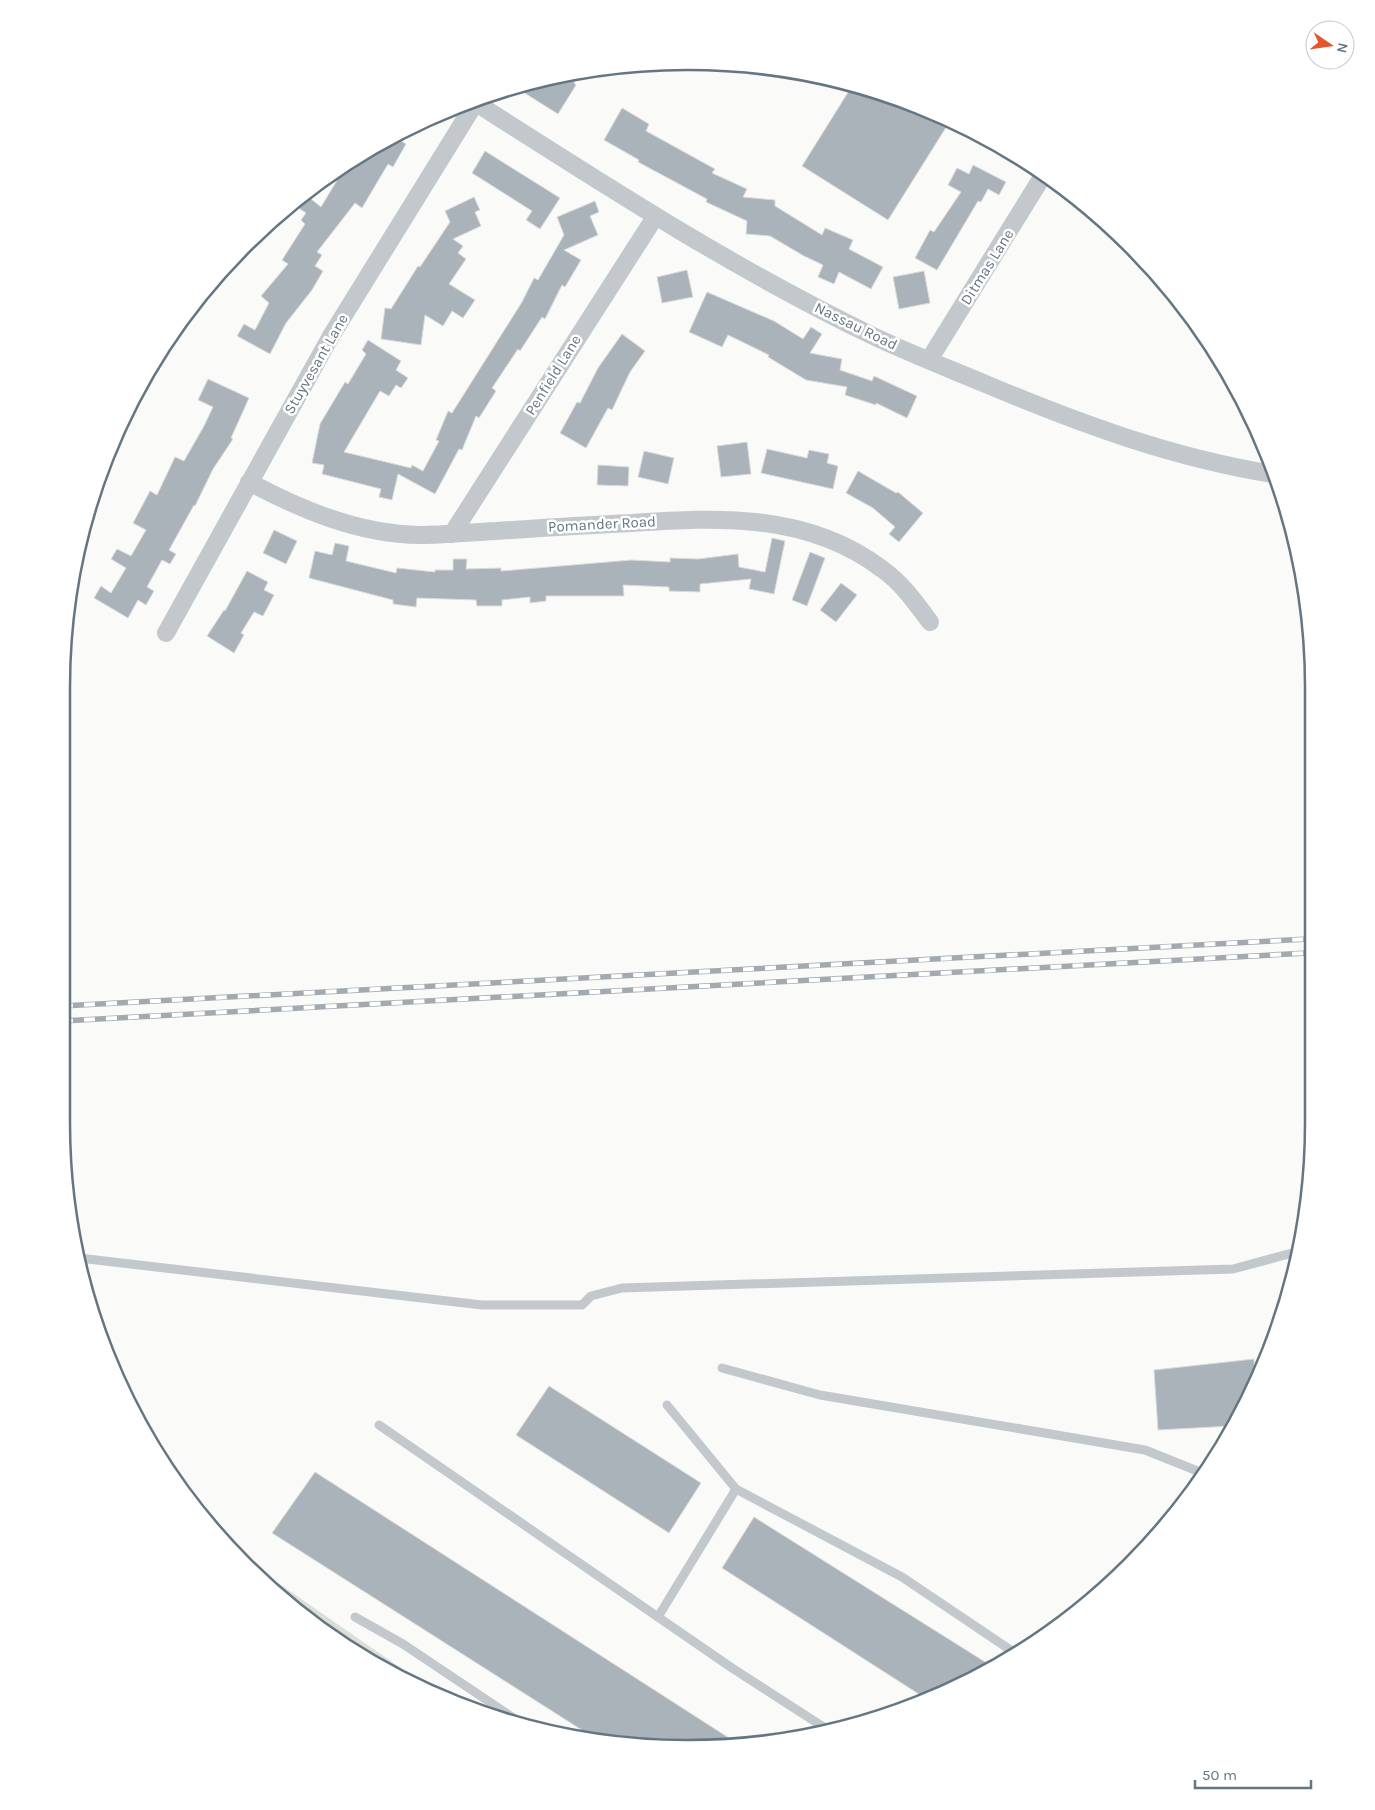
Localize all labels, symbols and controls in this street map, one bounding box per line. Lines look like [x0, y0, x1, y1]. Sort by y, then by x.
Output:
north arrow [1305, 20, 1355, 70]
text: N [1333, 41, 1352, 55]
street label: Ditmas Lane [957, 226, 1017, 308]
street label: Nassau Road [812, 298, 900, 354]
street label: Stuyvesant Lane [280, 311, 352, 417]
street label: Penfield Lane [521, 332, 585, 418]
street label: Pomander Road [548, 512, 656, 536]
scale bar [1195, 1758, 1311, 1790]
text: 50 m [1202, 1766, 1237, 1784]

